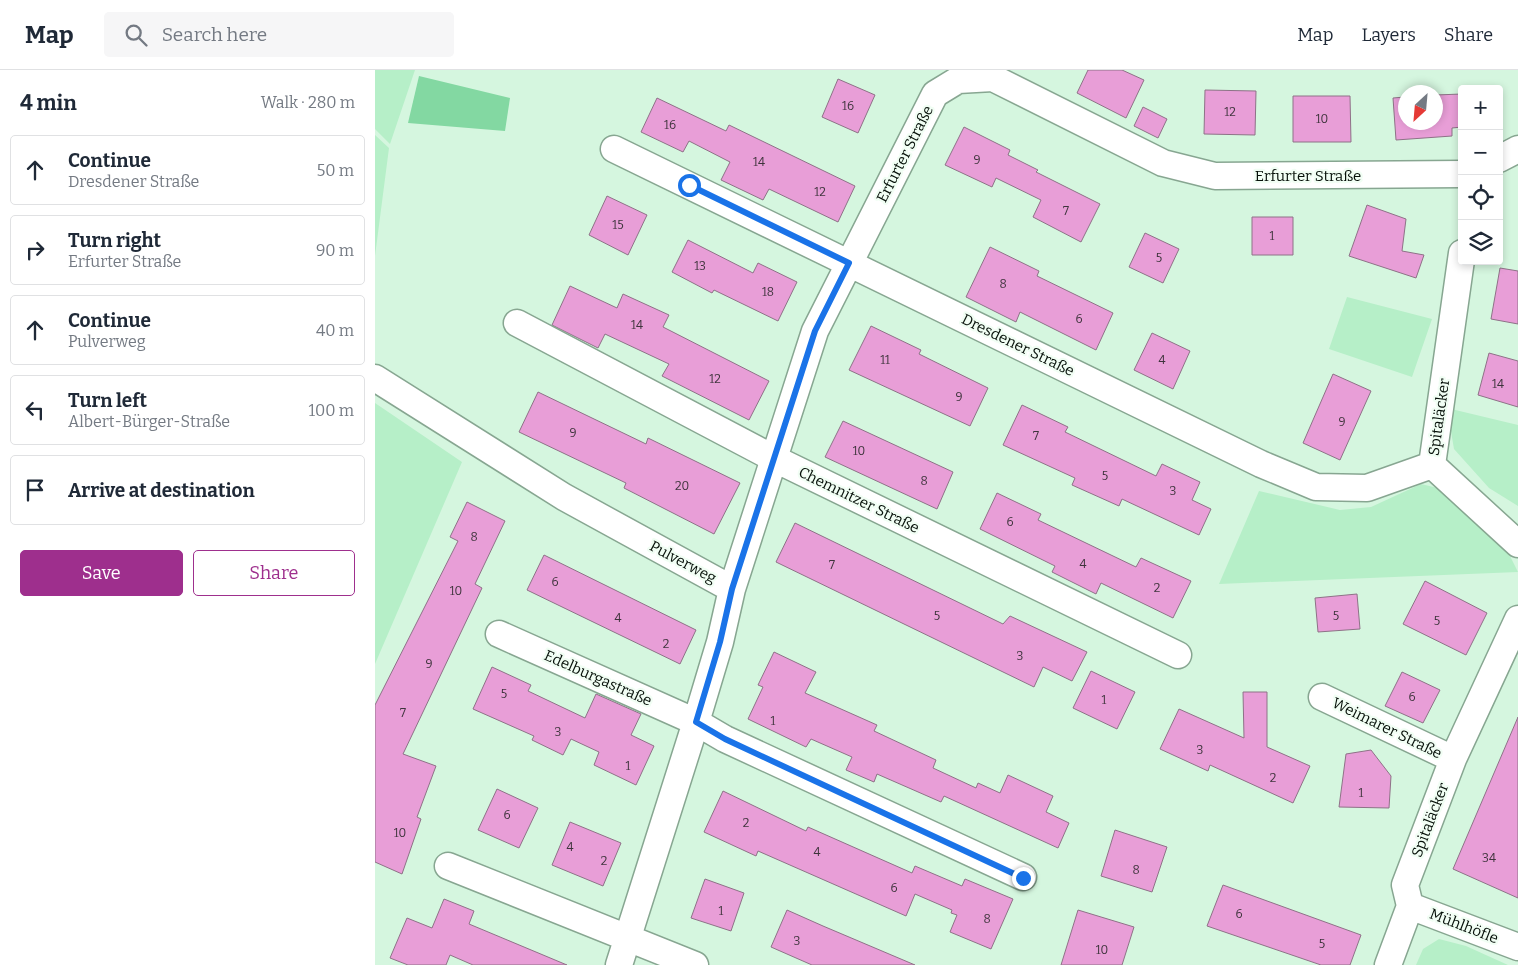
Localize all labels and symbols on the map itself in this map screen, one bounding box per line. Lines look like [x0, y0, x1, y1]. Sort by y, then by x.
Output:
north arrow [1398, 85, 1443, 130]
house number: 16 [842, 99, 854, 113]
street label: Erfurter Straße [873, 103, 937, 205]
house number: 12 [1224, 105, 1236, 119]
house number: 10 [1316, 112, 1328, 126]
house number: 16 [664, 118, 676, 132]
house number: 9 [973, 153, 981, 167]
house number: 14 [753, 155, 765, 169]
street label: Erfurter Straße [1255, 167, 1361, 185]
route start [678, 174, 701, 197]
house number: 12 [814, 185, 826, 199]
house number: 7 [1063, 204, 1069, 218]
house number: 15 [612, 218, 624, 232]
house number: 1 [1270, 229, 1275, 243]
house number: 5 [1156, 251, 1162, 265]
house number: 13 [694, 259, 706, 273]
house number: 8 [999, 277, 1007, 291]
house number: 18 [762, 285, 774, 299]
street label: Dresdener Straße [959, 310, 1077, 380]
house number: 6 [1075, 312, 1083, 326]
house number: 14 [631, 318, 643, 332]
house number: 11 [880, 353, 890, 367]
house number: 4 [1158, 353, 1166, 367]
house number: 12 [709, 372, 721, 386]
street label: Spitaläcker [1425, 377, 1453, 457]
house number: 14 [1492, 377, 1504, 391]
house number: 9 [955, 390, 963, 404]
house number: 9 [1338, 415, 1346, 429]
house number: 9 [569, 426, 577, 440]
house number: 7 [1033, 429, 1039, 443]
house number: 10 [853, 444, 865, 458]
street label: Chemnitzer Straße [796, 463, 922, 537]
house number: 5 [1102, 469, 1108, 483]
house number: 8 [920, 474, 928, 488]
house number: 20 [675, 479, 689, 493]
house number: 3 [1170, 484, 1177, 498]
house number: 6 [1006, 515, 1014, 529]
house number: 8 [470, 530, 478, 544]
street label: Pulverweg [647, 537, 719, 587]
house number: 4 [1079, 557, 1087, 571]
house number: 7 [829, 558, 835, 572]
house number: 6 [551, 575, 559, 589]
house number: 2 [1154, 581, 1160, 595]
house number: 10 [450, 584, 462, 598]
house number: 5 [934, 609, 940, 623]
house number: 5 [1333, 609, 1339, 623]
house number: 4 [614, 611, 622, 625]
house number: 5 [1434, 614, 1440, 628]
house number: 2 [663, 637, 669, 651]
street label: Edelburgastraße [541, 646, 655, 710]
house number: 3 [1017, 649, 1024, 663]
house number: 9 [425, 657, 433, 671]
house number: 5 [501, 687, 507, 701]
house number: 6 [1408, 690, 1416, 704]
house number: 1 [1102, 693, 1107, 707]
street label: Weimarer Straße [1329, 694, 1445, 762]
house number: 7 [400, 706, 406, 720]
house number: 1 [771, 714, 776, 728]
house number: 3 [555, 725, 562, 739]
house number: 3 [1197, 743, 1204, 757]
house number: 1 [626, 759, 631, 773]
house number: 2 [1270, 771, 1276, 785]
street label: Spitaläcker [1408, 780, 1453, 860]
house number: 1 [1359, 786, 1364, 800]
house number: 6 [503, 808, 511, 822]
house number: 2 [743, 816, 749, 830]
house number: 10 [394, 826, 406, 840]
house number: 4 [566, 840, 574, 854]
house number: 4 [813, 845, 821, 859]
house number: 34 [1482, 851, 1496, 865]
house number: 2 [601, 854, 607, 868]
house number: 8 [1132, 863, 1140, 877]
route end [1012, 867, 1035, 890]
house number: 6 [890, 881, 898, 895]
house number: 1 [719, 904, 724, 918]
street label: Mühlhöfle [1427, 905, 1501, 947]
house number: 6 [1235, 907, 1243, 921]
house number: 8 [983, 912, 991, 926]
house number: 3 [794, 934, 801, 948]
house number: 5 [1319, 937, 1325, 951]
house number: 10 [1096, 943, 1108, 957]

